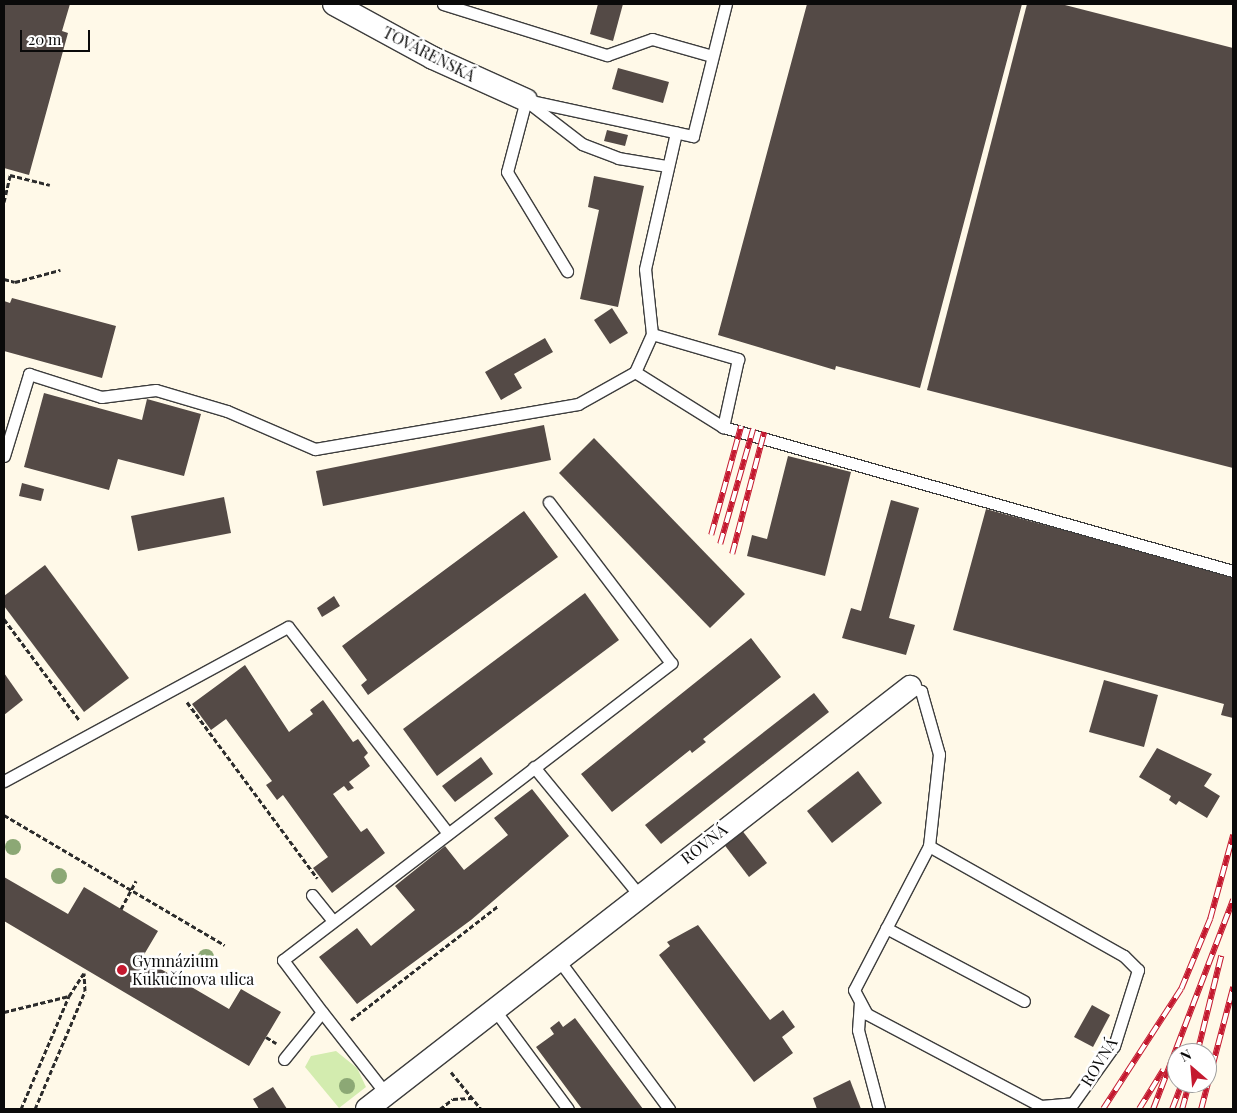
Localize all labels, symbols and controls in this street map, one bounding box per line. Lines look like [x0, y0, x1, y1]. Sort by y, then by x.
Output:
scale bar [22, 20, 92, 52]
street label: TOVÁRENSKÁ [380, 23, 478, 85]
text: 20 m [28, 29, 61, 49]
street label: ROVNÁ [677, 820, 731, 868]
place label: Gymnázium Kukučínova ulica [132, 951, 255, 989]
marker: Gymnázium Kukučínova ulica [116, 964, 128, 976]
street label: ROVNÁ [1077, 1034, 1121, 1090]
north arrow [1167, 1043, 1217, 1093]
text: N [1177, 1044, 1194, 1066]

